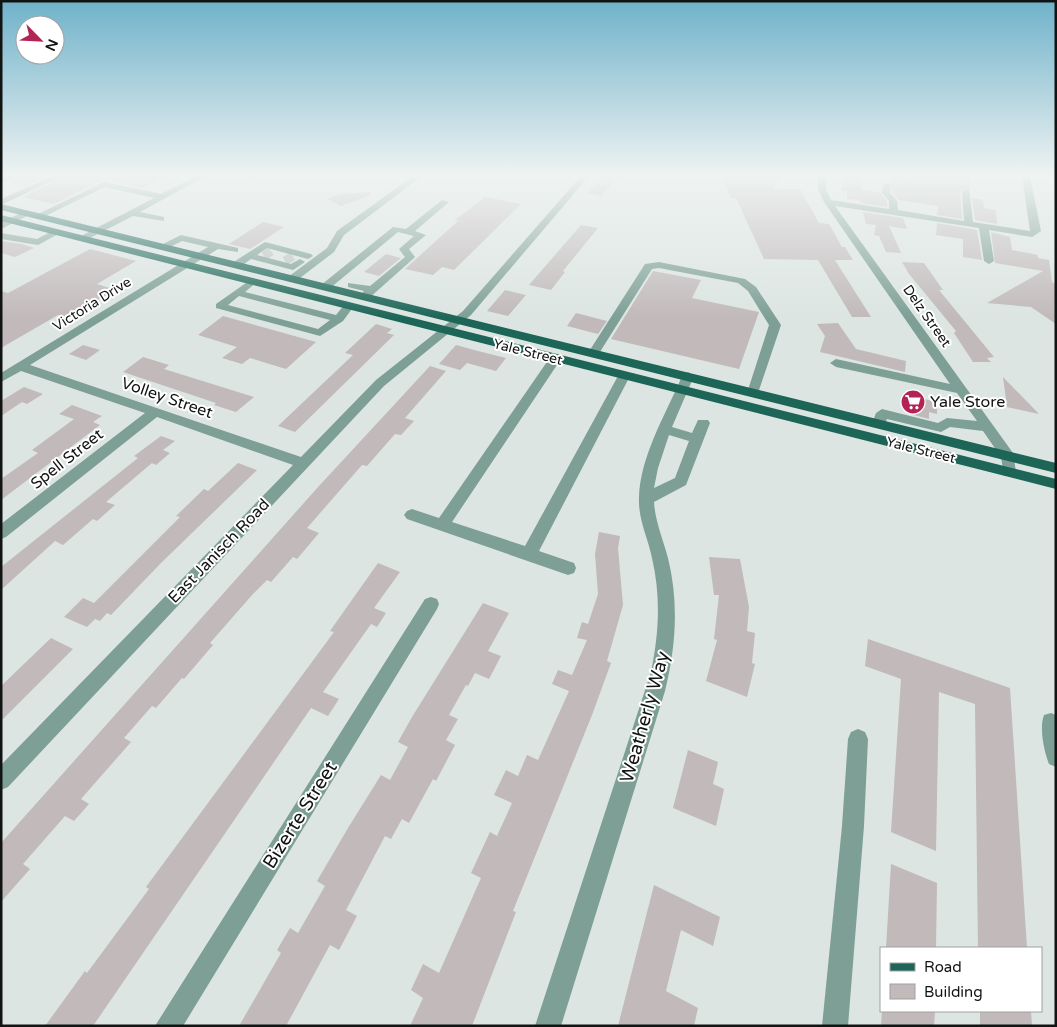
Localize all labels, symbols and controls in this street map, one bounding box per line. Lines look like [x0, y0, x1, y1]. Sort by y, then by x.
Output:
north arrow [15, 15, 65, 65]
text: N [41, 36, 61, 54]
street label: Victoria Drive [50, 273, 134, 335]
street label: Delz Street [899, 282, 955, 351]
street label: Yale Street [492, 335, 565, 369]
street label: Volley Street [119, 373, 215, 423]
supermarket icon: Yale Store [900, 389, 926, 415]
place label: Yale Store [930, 392, 1005, 412]
street label: Spell Street [27, 424, 107, 494]
street label: Yale Street [885, 433, 958, 467]
street label: East Janisch Road [164, 495, 274, 607]
street label: Weatherly Way [616, 649, 674, 785]
street label: Bizerte Street [258, 757, 342, 873]
legend [880, 947, 1042, 1012]
text: Road [924, 958, 962, 976]
text: Building [924, 983, 983, 1001]

